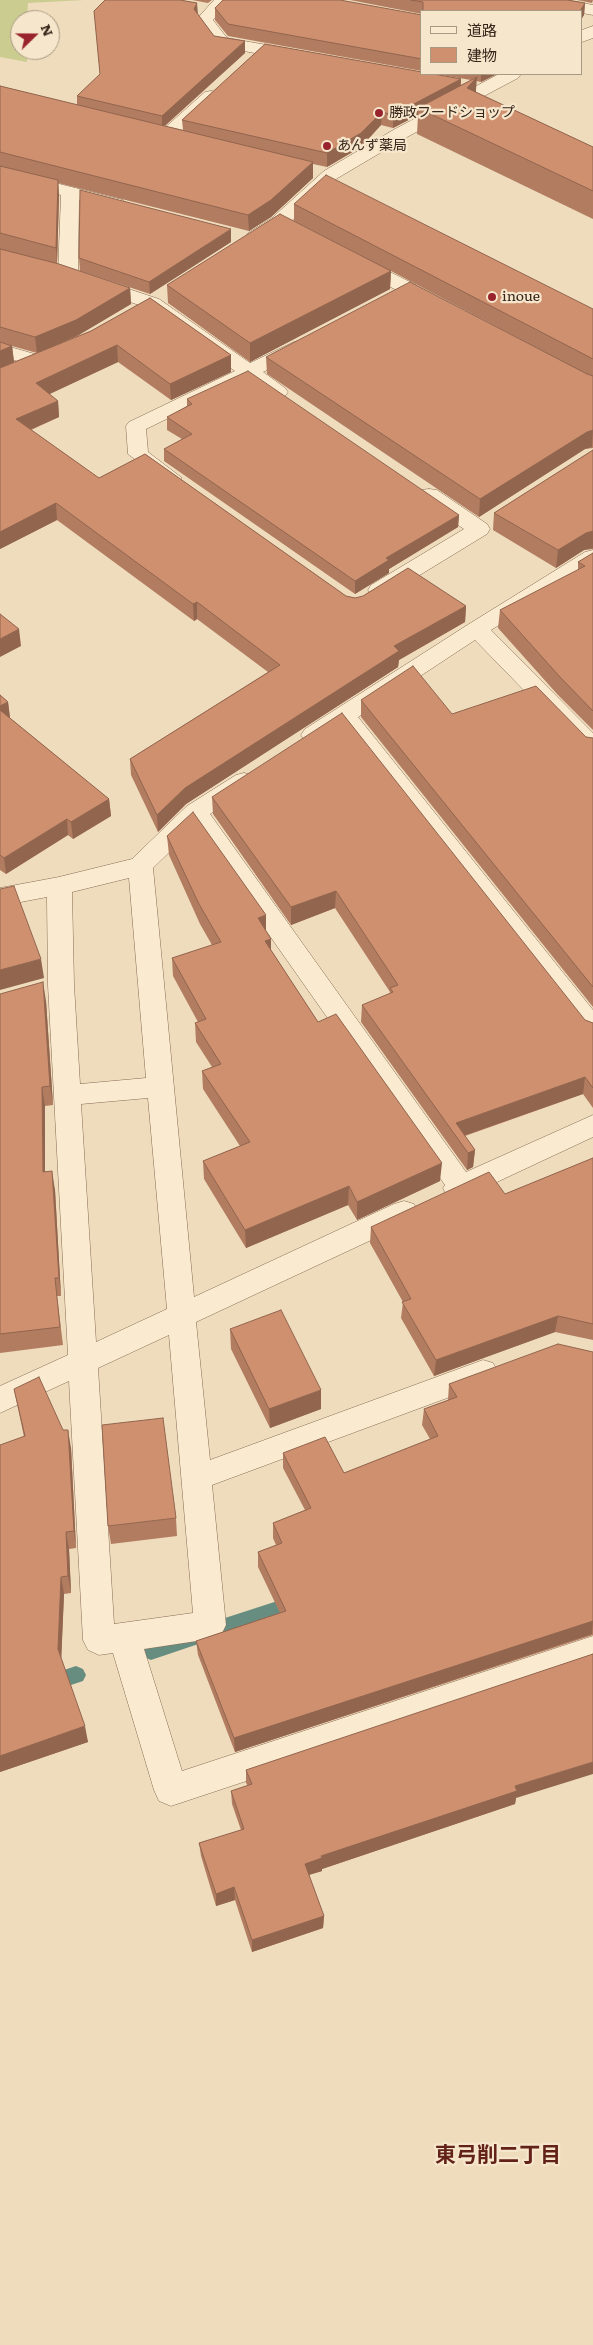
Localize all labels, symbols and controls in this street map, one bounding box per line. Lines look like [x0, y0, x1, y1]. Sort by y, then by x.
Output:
north arrow [10, 10, 60, 60]
legend [420, 10, 583, 75]
text: 道路 [467, 18, 497, 41]
text: N [37, 21, 59, 39]
text: 建物 [467, 43, 497, 66]
place label: 勝政フードショップ [389, 105, 515, 121]
marker: 勝政フードショップ [373, 107, 385, 119]
place label: あんず薬局 [337, 138, 407, 154]
marker: あんず薬局 [321, 140, 333, 152]
place label: inoue [502, 289, 540, 305]
marker: inoue [486, 291, 498, 303]
district label: 東弓削二丁目 [435, 2143, 561, 2169]

